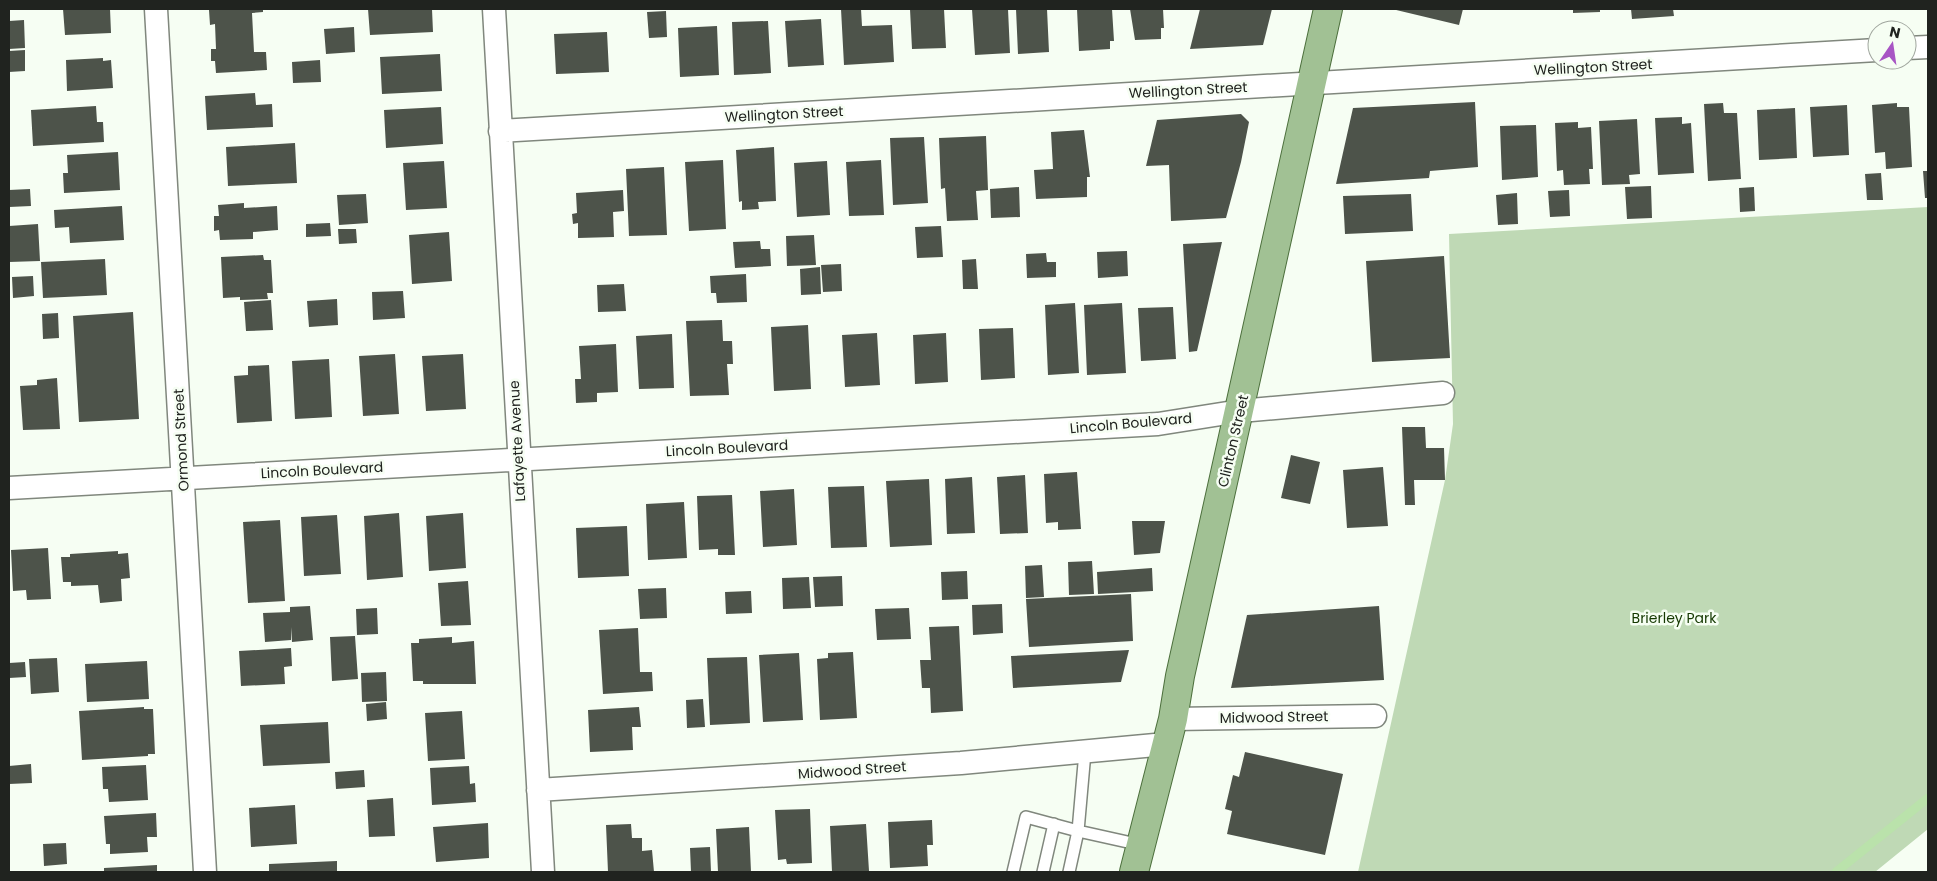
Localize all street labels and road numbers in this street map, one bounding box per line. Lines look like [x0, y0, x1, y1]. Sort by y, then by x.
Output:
street label: Wellington Street [1533, 54, 1653, 80]
street label: Wellington Street [1128, 77, 1248, 103]
street label: Wellington Street [724, 101, 844, 127]
street label: Lafayette Avenue [504, 380, 530, 502]
street label: Ormond Street [168, 388, 194, 492]
street label: Clinton Street [1213, 393, 1253, 489]
street label: Lincoln Boulevard [1069, 408, 1193, 438]
street label: Lincoln Boulevard [665, 435, 789, 461]
street label: Lincoln Boulevard [260, 457, 384, 483]
street label: Midwood Street [1220, 706, 1328, 728]
street label: Midwood Street [797, 756, 907, 784]

